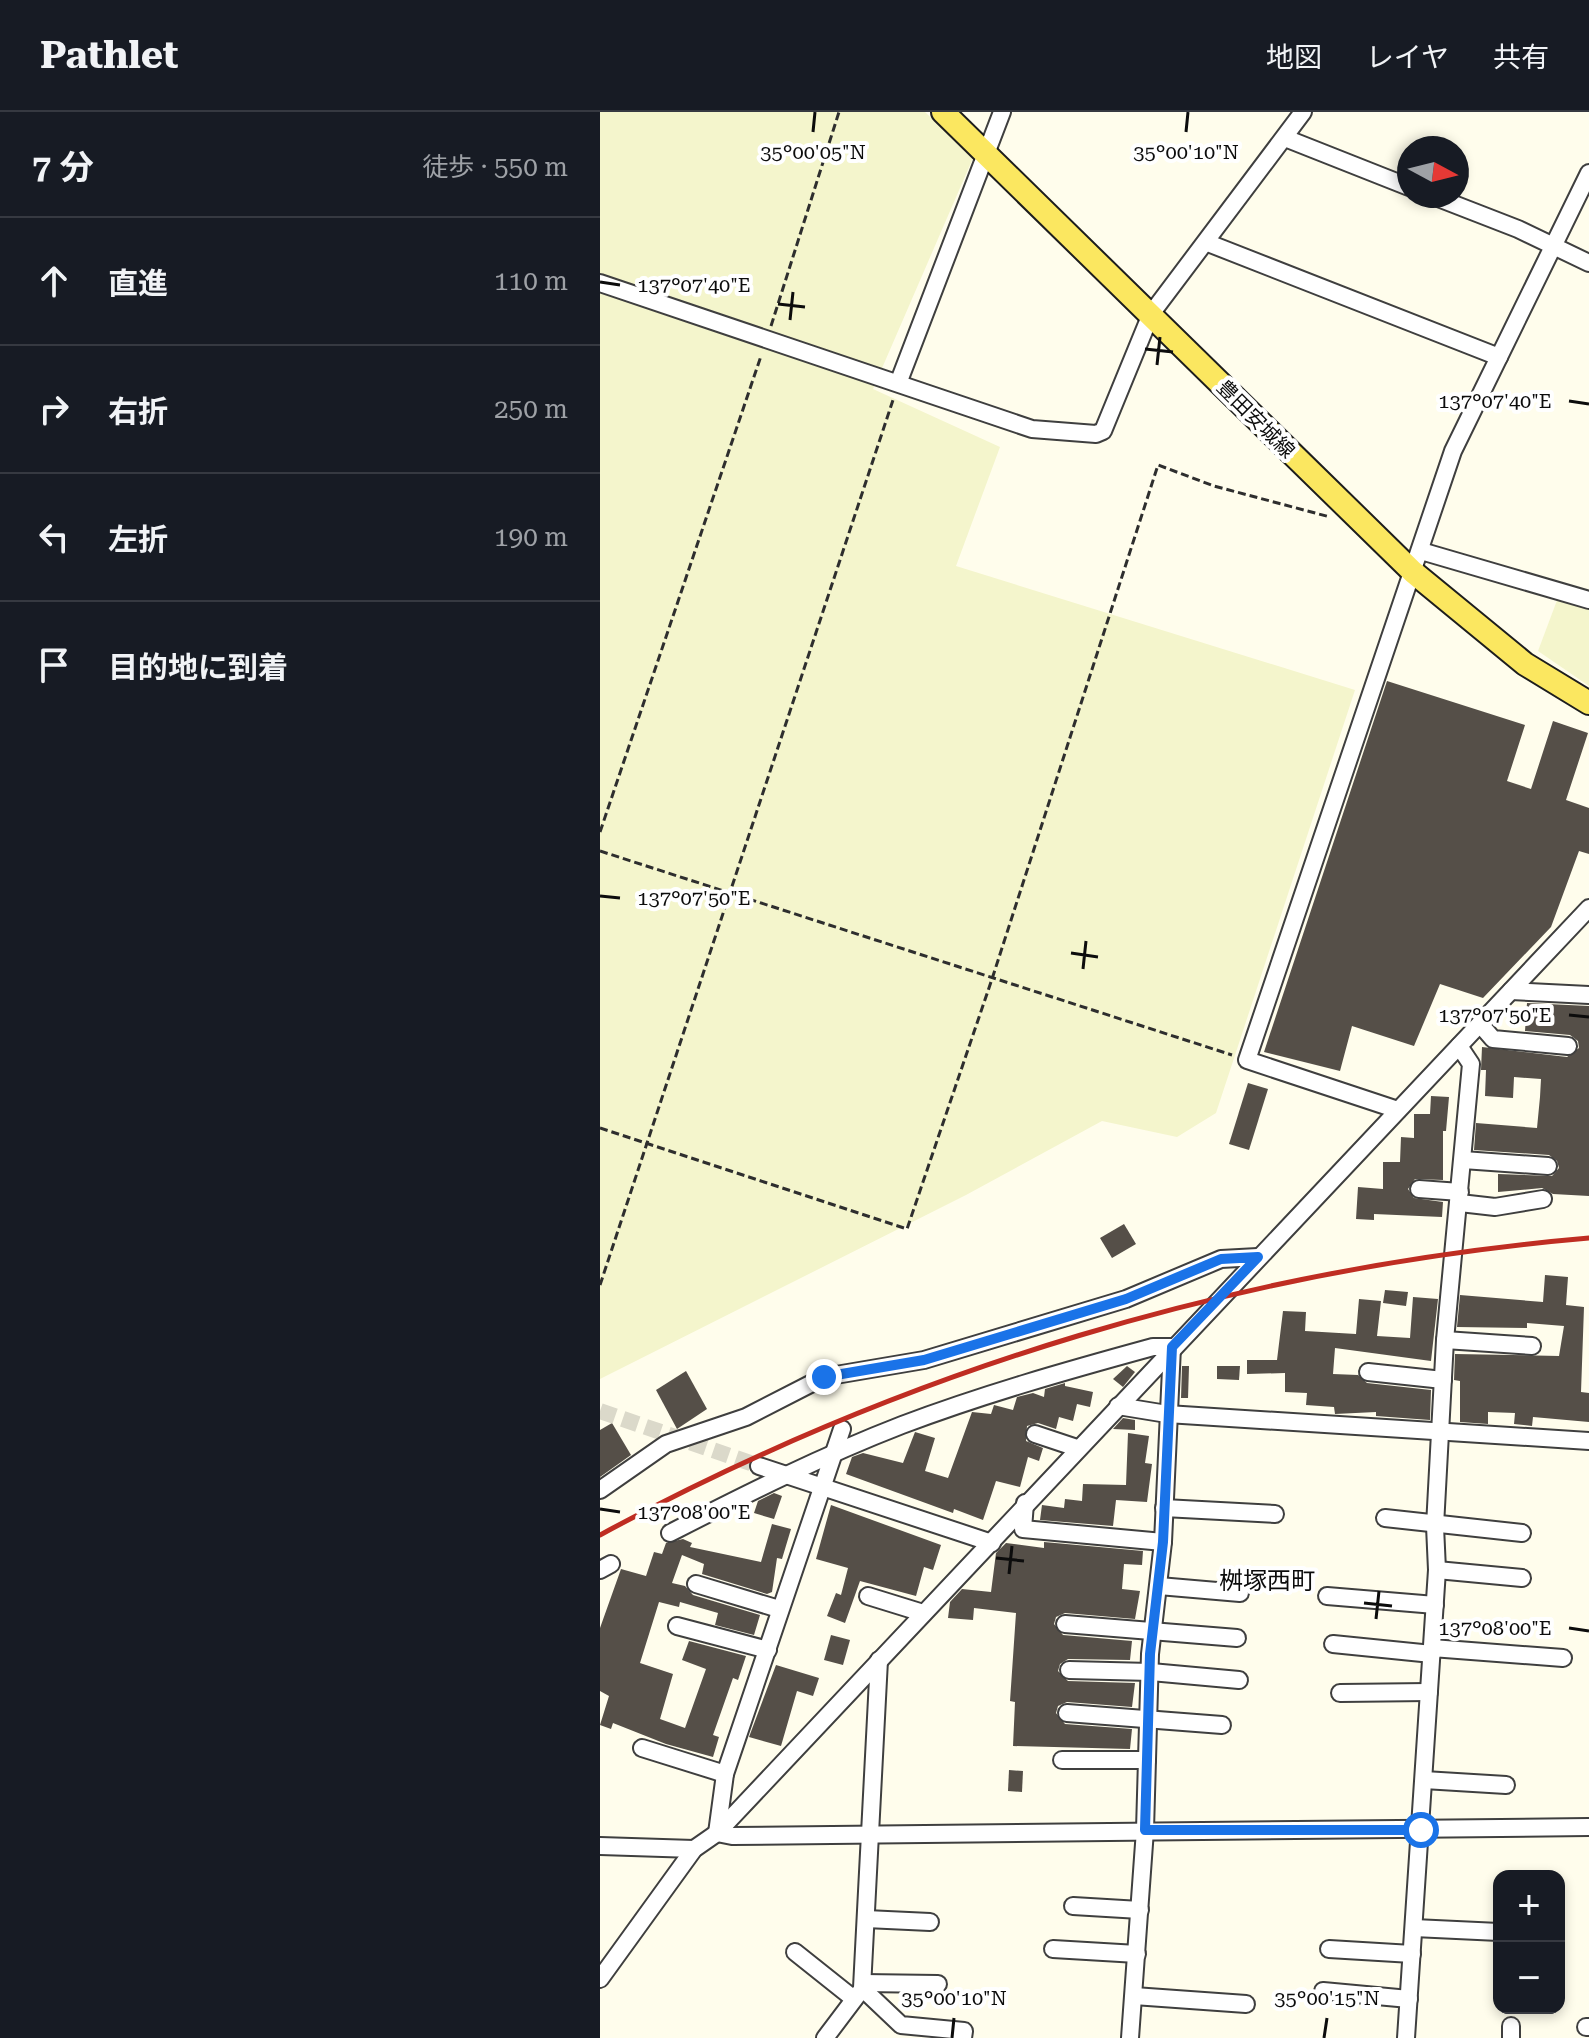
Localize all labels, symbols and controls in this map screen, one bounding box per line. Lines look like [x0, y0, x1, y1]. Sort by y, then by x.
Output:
text: Pathlet [40, 33, 178, 77]
text: 地図 [1266, 41, 1322, 74]
text: レイヤ [1366, 41, 1449, 74]
text: 共有 [1493, 41, 1549, 74]
north arrow [1397, 136, 1469, 208]
text: 35°00'05"N [760, 140, 866, 164]
text: 35°00'10"N [1133, 140, 1239, 164]
text: 7 分 [32, 147, 94, 187]
text: 徒歩 · 550 m [422, 152, 568, 182]
icon: ahead [32, 259, 76, 303]
text: 直進 [108, 266, 168, 301]
text: 110 m [494, 266, 568, 296]
text: 137°07'40"E [637, 273, 751, 297]
street label: 豊田安城線 [1212, 375, 1300, 463]
icon: right [32, 387, 76, 431]
text: 137°07'40"E [1438, 389, 1552, 413]
text: 右折 [108, 394, 168, 429]
text: 250 m [494, 394, 568, 424]
icon: left [32, 515, 76, 559]
text: 左折 [108, 522, 168, 557]
text: 190 m [494, 522, 568, 552]
icon: arrive [32, 643, 76, 687]
text: 目的地に到着 [108, 650, 288, 685]
text: 137°07'50"E [637, 886, 751, 910]
text: 137°07'50"E [1438, 1003, 1552, 1027]
route end [806, 1359, 842, 1395]
text: 137°08'00"E [637, 1500, 751, 1524]
district label: 桝塚西町 [1219, 1567, 1315, 1595]
text: 137°08'00"E [1438, 1616, 1552, 1640]
route start [1403, 1812, 1439, 1848]
map controls [1493, 1870, 1565, 2014]
button: + [1493, 1870, 1565, 1942]
button: − [1493, 1942, 1565, 2014]
text: 35°00'10"N [901, 1986, 1007, 2010]
text: 35°00'15"N [1274, 1986, 1380, 2010]

